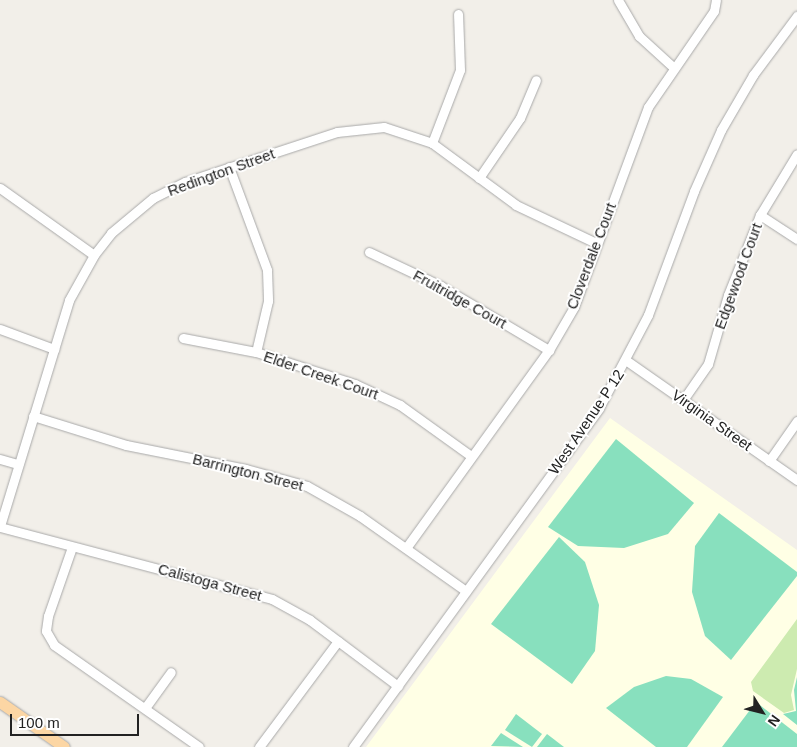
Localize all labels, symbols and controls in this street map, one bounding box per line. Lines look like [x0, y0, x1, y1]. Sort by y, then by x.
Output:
street label: Redington Street [165, 144, 277, 200]
street label: Cloverdale Court [562, 200, 620, 312]
street label: Edgewood Court [710, 220, 766, 332]
street label: Fruitridge Court [410, 266, 510, 332]
street label: Elder Creek Court [261, 347, 381, 403]
street label: West Avenue P 12 [544, 366, 628, 478]
street label: Virginia Street [668, 386, 756, 454]
street label: Barrington Street [191, 450, 305, 494]
street label: Calistoga Street [156, 559, 264, 605]
north arrow [737, 687, 787, 737]
scale bar [12, 704, 141, 736]
text: N [765, 712, 784, 730]
text: 100 m [18, 714, 60, 731]

